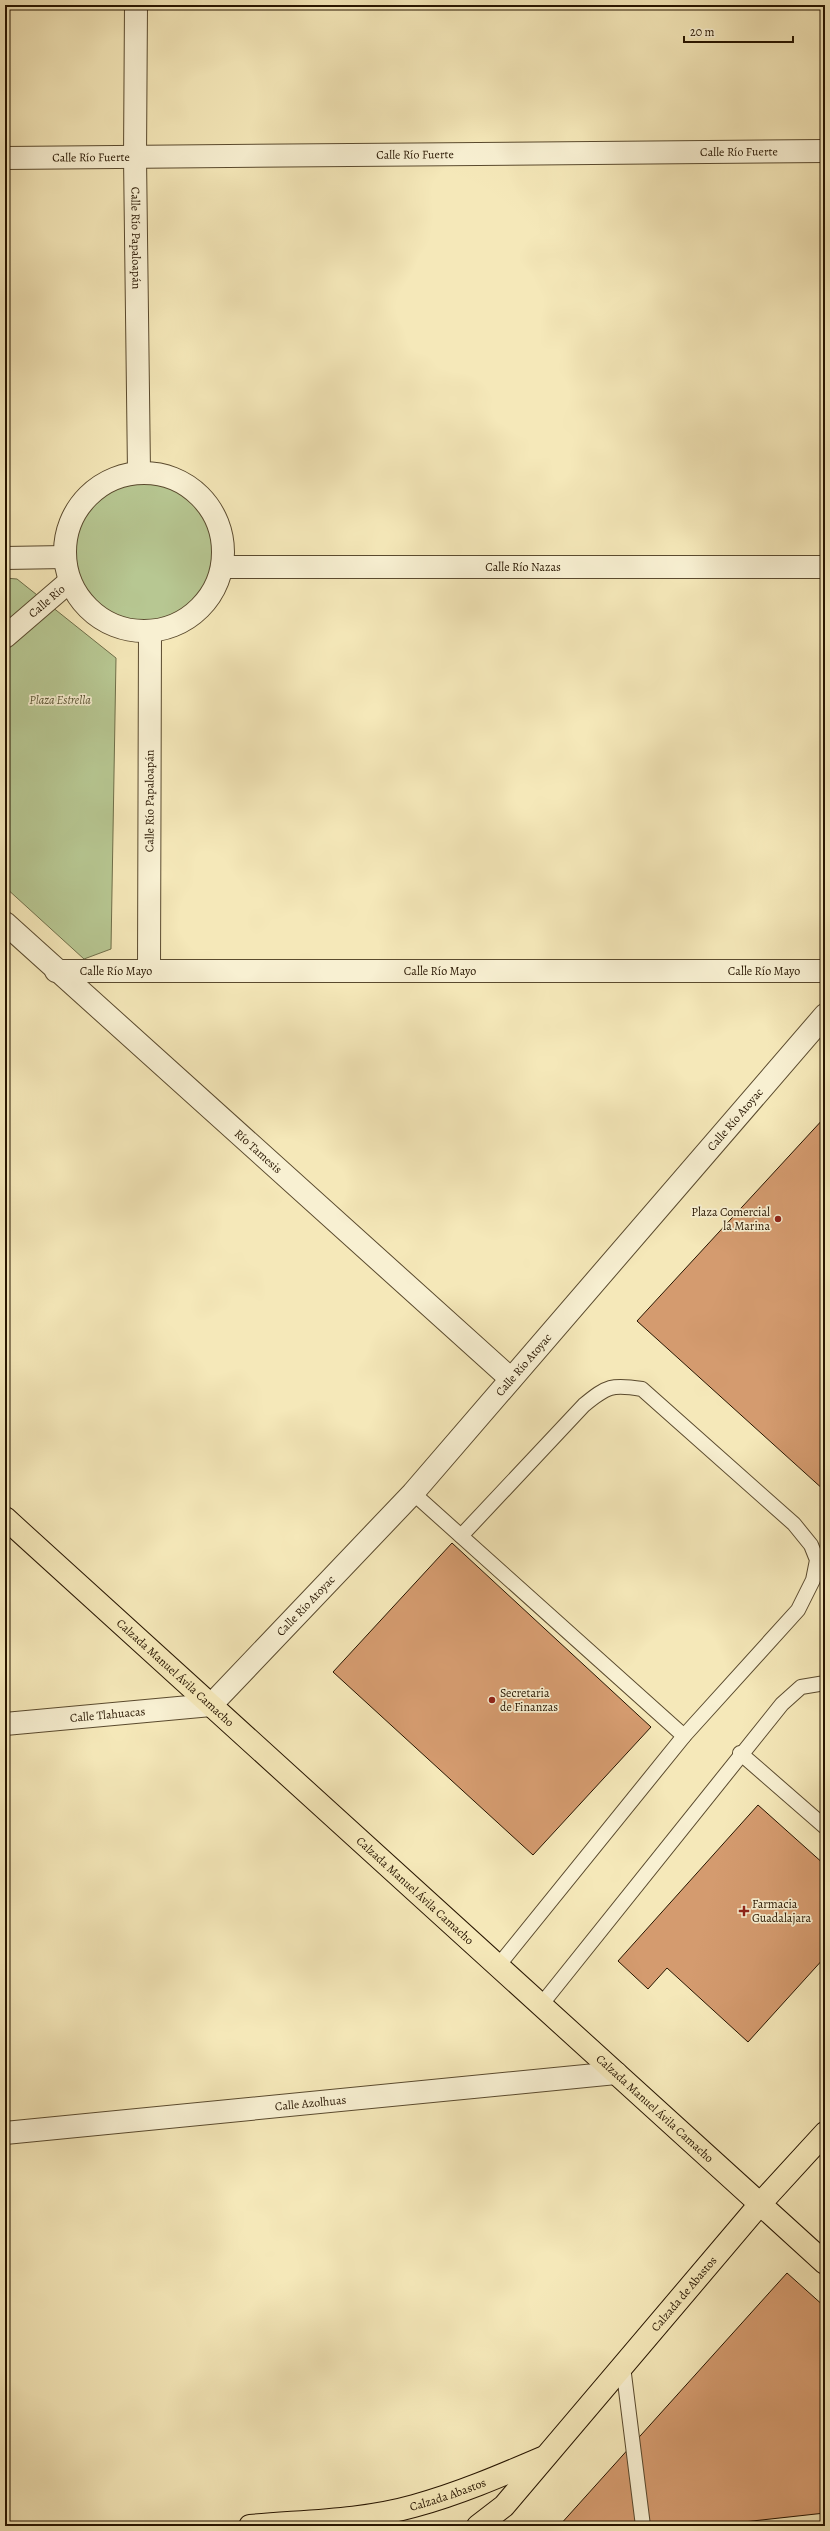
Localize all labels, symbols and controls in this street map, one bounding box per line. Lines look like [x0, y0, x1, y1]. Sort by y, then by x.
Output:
scale bar [684, 18, 793, 44]
text: 20 m [690, 24, 714, 40]
street label: Calle Río Fuerte [700, 143, 778, 160]
street label: Calle Río Fuerte [376, 146, 454, 163]
street label: Calle Río Fuerte [52, 149, 130, 166]
street label: Calle Río Papaloapán [127, 187, 145, 290]
street label: Calle Río Nazas [485, 559, 561, 575]
street label: Calle Río [25, 581, 68, 621]
park label: Plaza Estrella [29, 692, 91, 708]
street label: Calle Río Papaloapán [141, 749, 158, 852]
street label: Calle Río Mayo [80, 963, 152, 979]
street label: Calle Río Mayo [404, 963, 476, 979]
street label: Calle Río Mayo [728, 963, 800, 979]
street label: Calle Río Atoyac [703, 1084, 767, 1154]
street label: Río Tamesis [231, 1126, 286, 1177]
place label: Plaza Comercial la Marina [691, 1204, 770, 1234]
marker: Plaza Comercial la Marina [773, 1214, 783, 1224]
street label: Calle Río Atoyac [492, 1330, 555, 1400]
street label: Calle Río Atoyac [273, 1572, 338, 1640]
street label: Calzada Manuel Ávila Camacho [113, 1615, 237, 1730]
place label: Secretaria de Finanzas [500, 1685, 558, 1715]
marker: Secretaria de Finanzas [487, 1695, 497, 1705]
street label: Calle Tlahuacas [69, 1703, 146, 1726]
street label: Calzada Manuel Ávila Camacho [353, 1833, 477, 1948]
place label: Farmacia Guadalajara [752, 1896, 811, 1926]
marker: Farmacia Guadalajara [739, 1906, 749, 1916]
street label: Calzada Manuel Ávila Camacho [593, 2051, 717, 2166]
street label: Calle Azolhuas [274, 2092, 347, 2114]
street label: Calzada de Abastos [647, 2253, 720, 2335]
street label: Calzada Abastos [408, 2474, 488, 2515]

